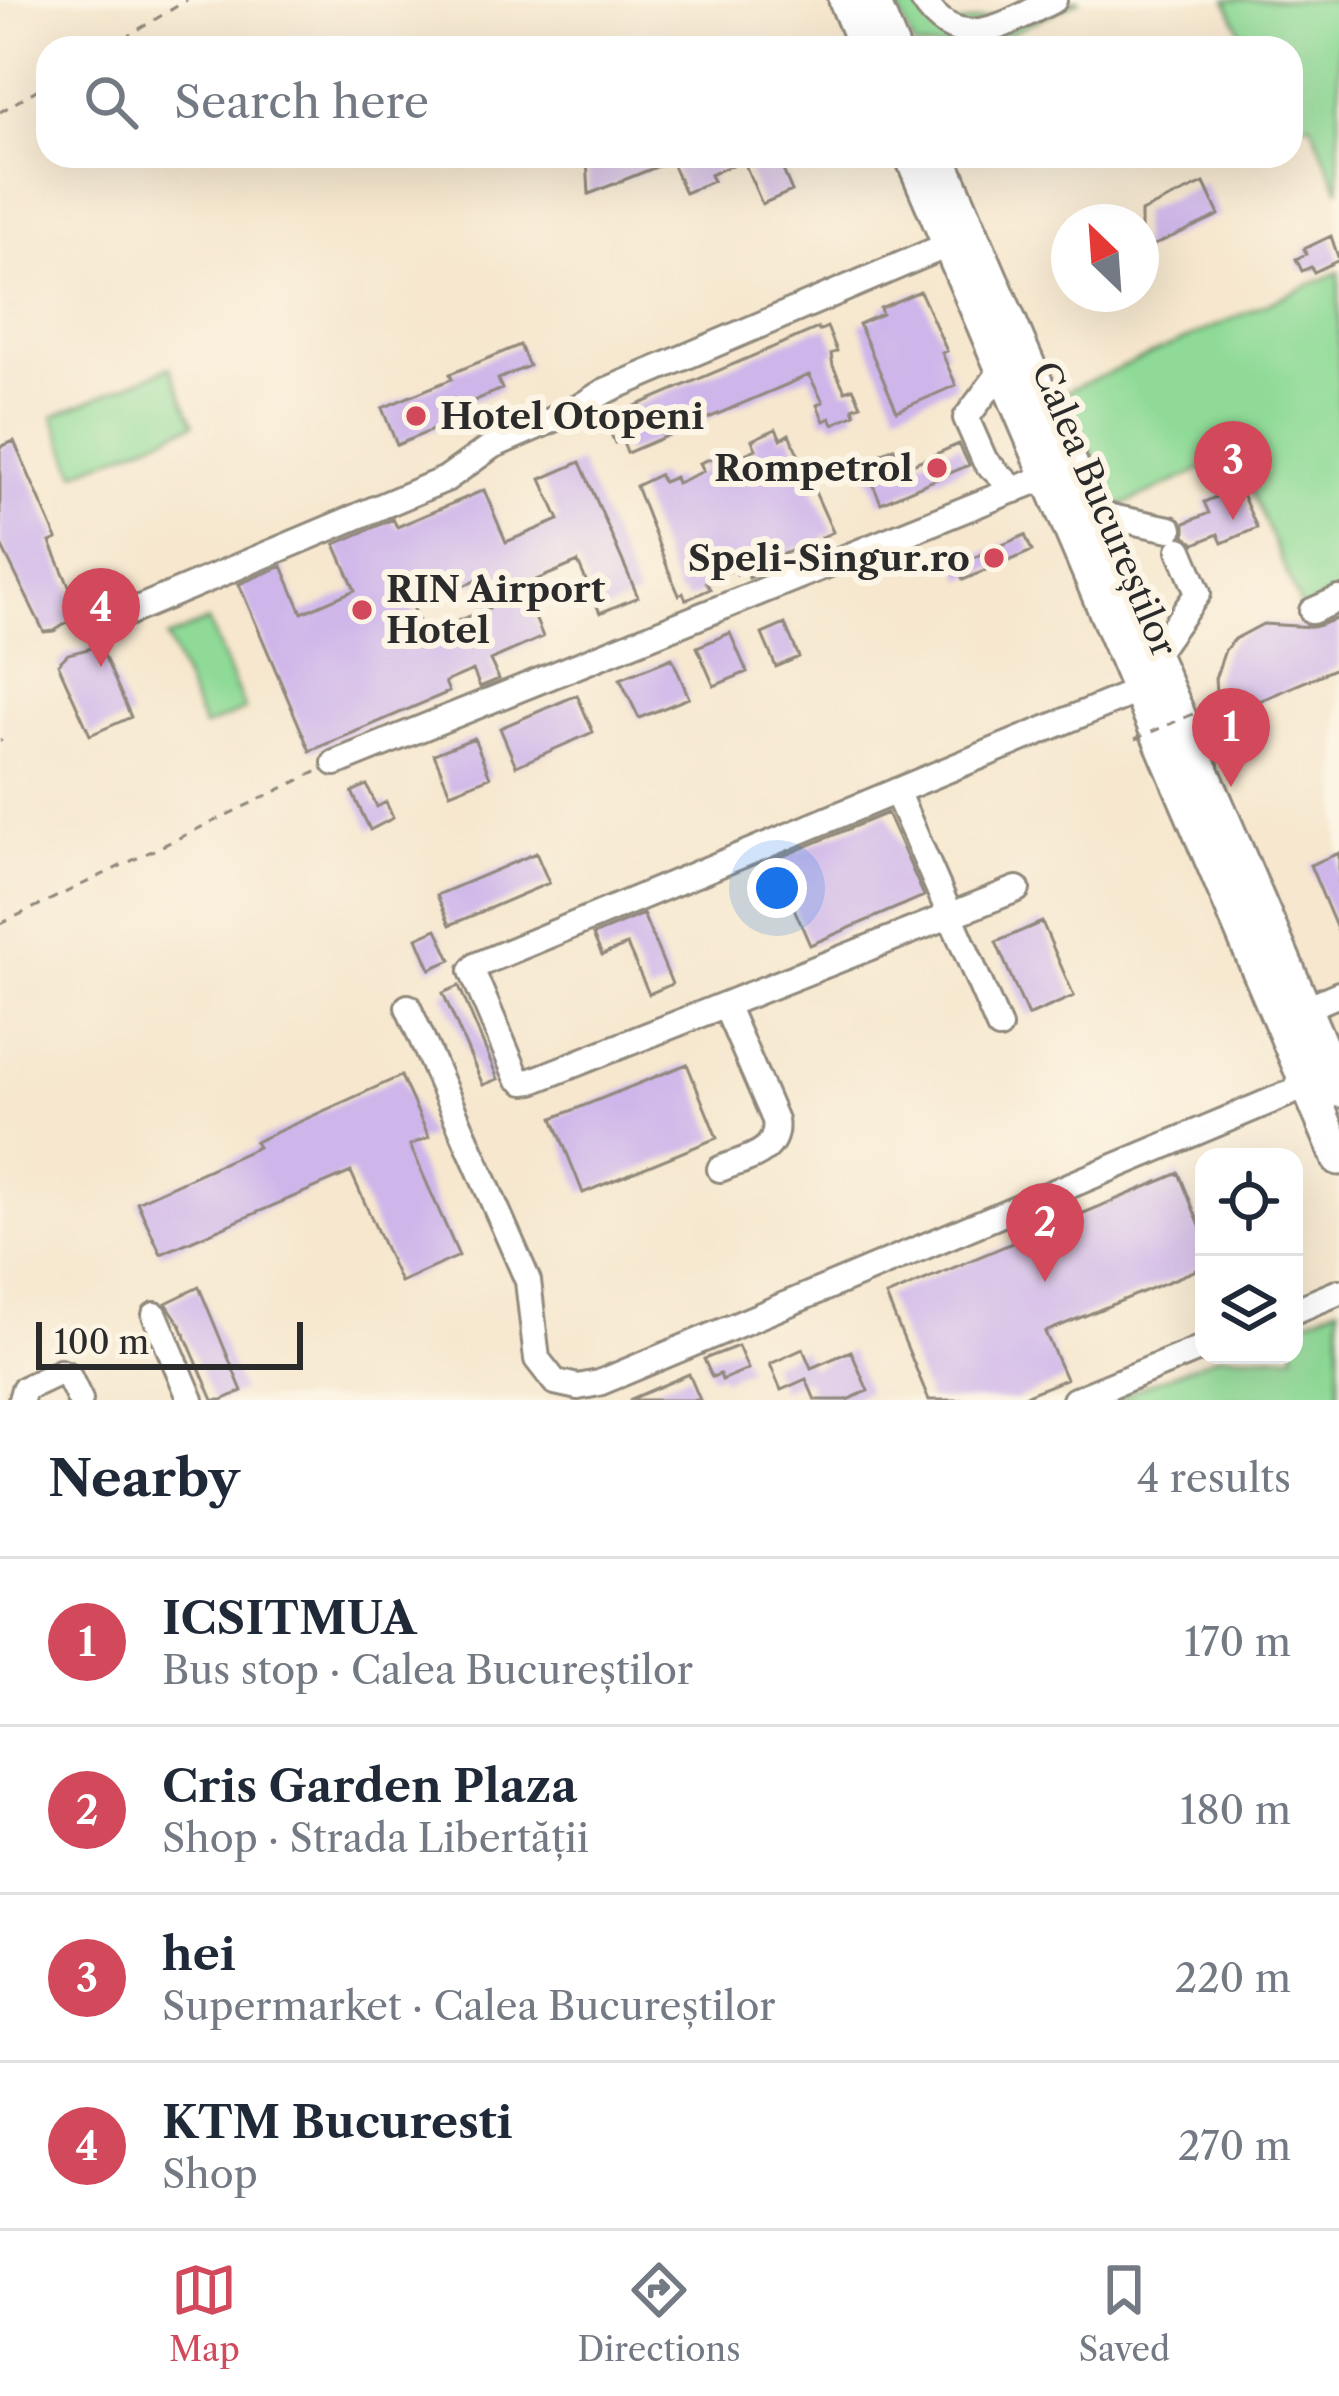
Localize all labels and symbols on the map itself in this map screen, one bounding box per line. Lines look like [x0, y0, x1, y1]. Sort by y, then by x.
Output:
north arrow [1051, 204, 1159, 312]
street label: Calea Bucureștilor [1023, 355, 1187, 663]
place label: Hotel Otopeni [440, 394, 704, 438]
marker: Hotel Otopeni [403, 403, 429, 429]
pin: 3 [1194, 421, 1272, 520]
place label: Rompetrol [714, 446, 913, 490]
marker: Rompetrol [924, 455, 950, 481]
place label: Speli-Singur.ro [688, 536, 970, 580]
marker: Speli-Singur.ro [981, 545, 1007, 571]
place label: RIN Airport Hotel [386, 567, 606, 652]
pin: 4 [62, 568, 140, 667]
marker: RIN Airport Hotel [349, 597, 375, 623]
pin: 1 [1192, 688, 1270, 787]
your location [747, 858, 807, 918]
pin: 2 [1006, 1183, 1084, 1282]
scale bar [36, 1316, 303, 1369]

